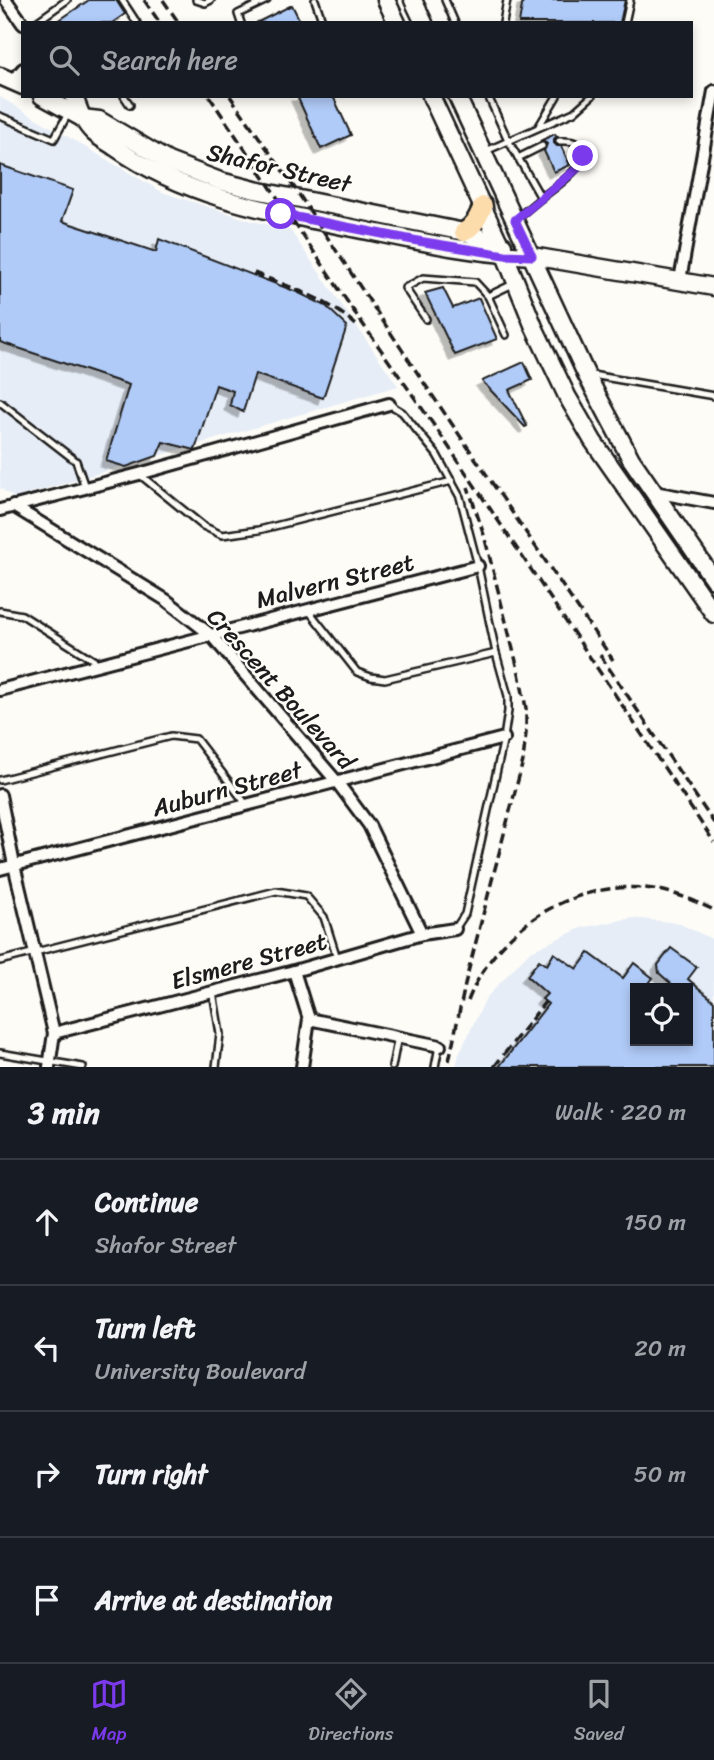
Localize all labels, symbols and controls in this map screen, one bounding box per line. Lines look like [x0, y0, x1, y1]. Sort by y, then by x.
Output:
search box [21, 21, 693, 98]
text: Search here [101, 37, 238, 83]
icon: search [45, 41, 83, 79]
street label: Shafor Street [202, 131, 357, 205]
route end [567, 140, 598, 171]
route start [265, 198, 296, 229]
street label: Malvern Street [252, 541, 418, 621]
street label: Crescent Boulevard [196, 598, 367, 781]
street label: Auburn Street [146, 749, 308, 829]
street label: Elsmere Street [166, 920, 332, 1002]
map controls [630, 983, 693, 1046]
button: locate [630, 983, 693, 1046]
text: 3 min [28, 1086, 100, 1140]
text: Walk · 220 m [555, 1092, 686, 1133]
text: Continue [95, 1179, 198, 1225]
text: 150 m [624, 1202, 686, 1243]
icon: ahead [28, 1203, 66, 1241]
text: Shafor Street [95, 1225, 236, 1266]
text: Turn left [95, 1305, 195, 1351]
text: 20 m [635, 1328, 686, 1369]
icon: left [28, 1329, 66, 1367]
text: University Boulevard [95, 1351, 306, 1392]
text: Turn right [95, 1451, 208, 1497]
text: 50 m [634, 1454, 686, 1495]
icon: right [28, 1455, 66, 1493]
text: Arrive at destination [95, 1577, 332, 1623]
icon: arrive [28, 1581, 66, 1619]
tab: Map [90, 1675, 128, 1750]
tab: Directions [308, 1675, 394, 1750]
tab: Saved [574, 1675, 624, 1750]

